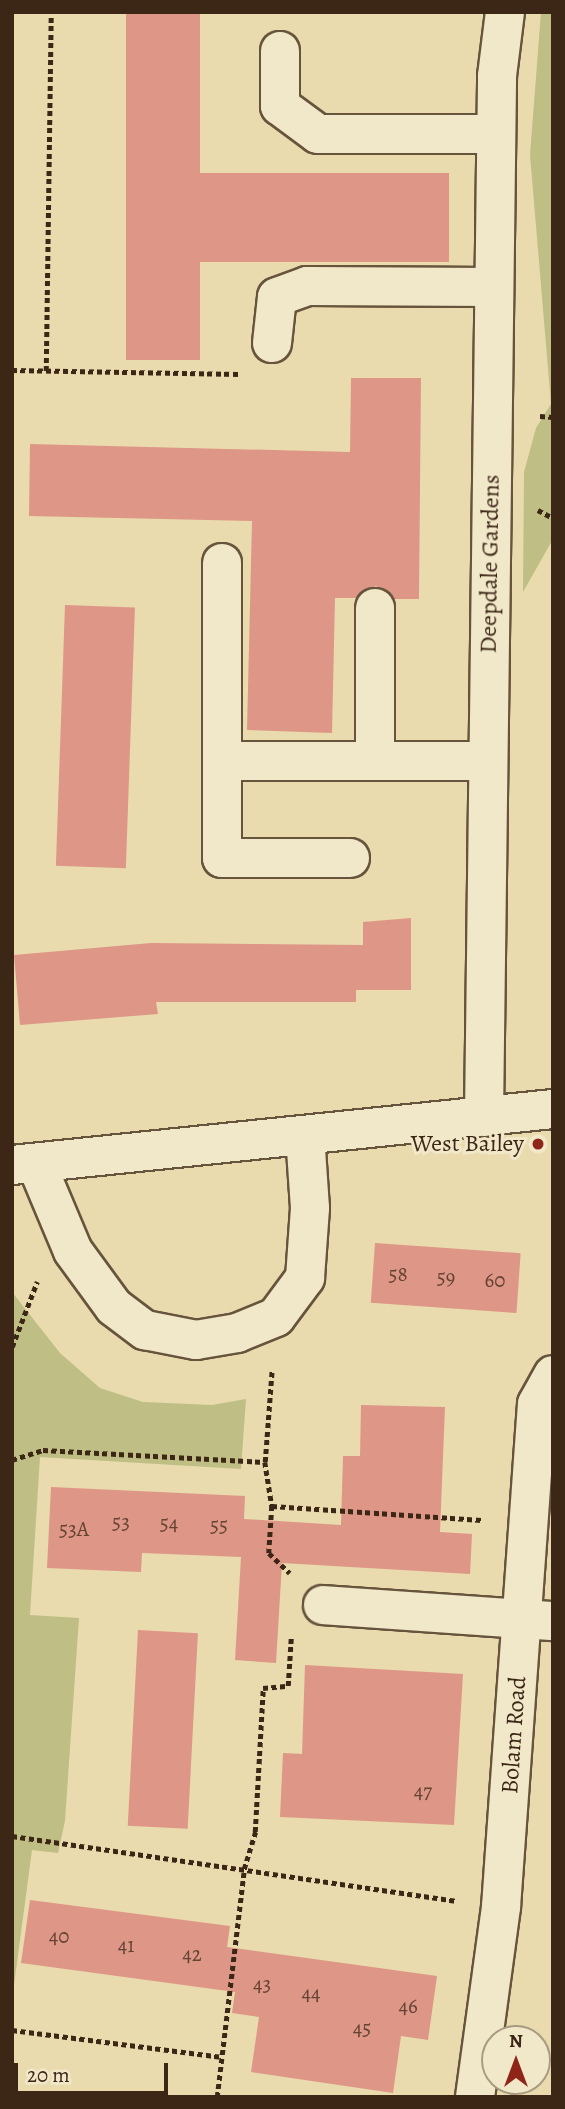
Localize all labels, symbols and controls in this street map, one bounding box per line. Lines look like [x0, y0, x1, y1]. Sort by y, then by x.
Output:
street label: Deepdale Gardens [474, 474, 506, 654]
place label: West Bailey [411, 1130, 524, 1158]
marker: West Bailey [530, 1136, 546, 1152]
house number: 58 [388, 1261, 408, 1287]
house number: 59 [437, 1264, 455, 1290]
house number: 60 [485, 1267, 505, 1293]
house number: 53 [112, 1509, 130, 1535]
house number: 54 [160, 1510, 178, 1536]
house number: 55 [210, 1512, 228, 1538]
house number: 53A [59, 1516, 89, 1542]
street label: Bolam Road [496, 1675, 532, 1795]
house number: 47 [414, 1778, 432, 1804]
house number: 40 [49, 1923, 69, 1949]
house number: 41 [118, 1932, 134, 1958]
house number: 42 [182, 1941, 202, 1967]
house number: 43 [253, 1971, 271, 1997]
house number: 44 [301, 1980, 321, 2006]
house number: 46 [398, 1993, 418, 2019]
house number: 45 [353, 2015, 371, 2041]
north arrow [481, 2025, 551, 2095]
text: N [509, 2028, 523, 2054]
scale bar [18, 2050, 172, 2094]
text: 20 m [27, 2061, 70, 2089]

